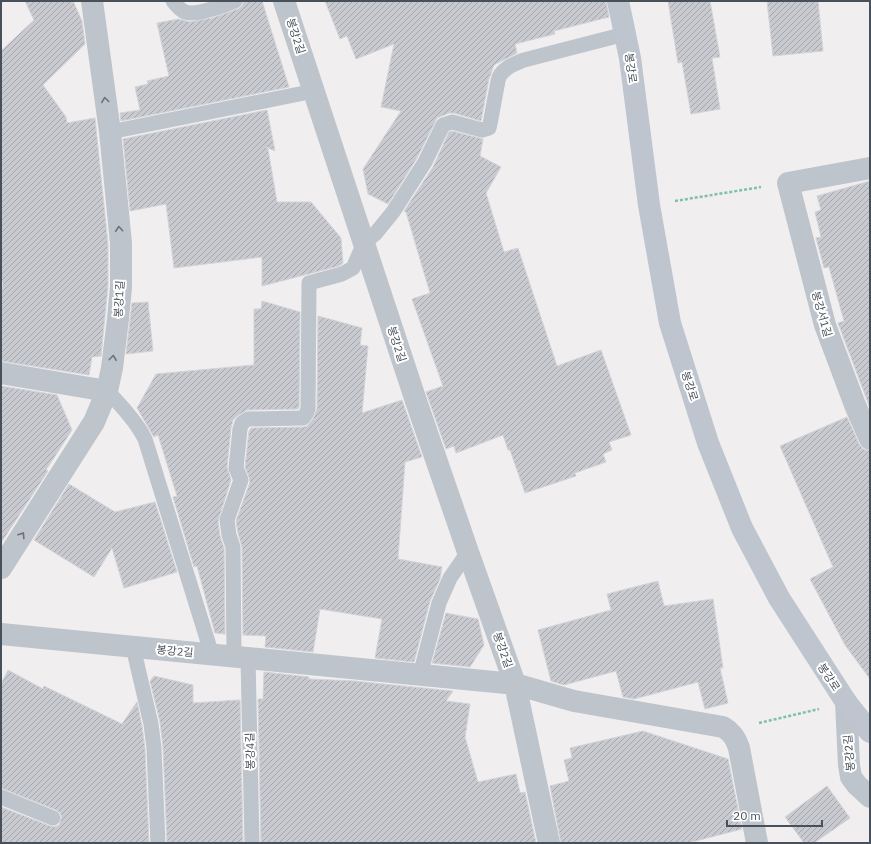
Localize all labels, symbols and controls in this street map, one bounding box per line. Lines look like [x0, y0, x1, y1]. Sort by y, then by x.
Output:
street label: 봉강2길 [284, 16, 308, 56]
street label: 봉강로 [622, 52, 640, 84]
one-way arrow [101, 97, 110, 103]
one-way arrow [115, 226, 124, 232]
street label: 봉강1길 [111, 280, 127, 318]
street label: 봉강서1길 [809, 289, 835, 339]
street label: 봉강2길 [385, 324, 409, 364]
one-way arrow [109, 355, 118, 361]
street label: 봉강로 [679, 369, 701, 403]
one-way arrow [17, 532, 25, 539]
street label: 봉강2길 [490, 630, 516, 670]
street label: 봉강2길 [156, 642, 194, 660]
street label: 봉강로 [815, 660, 843, 694]
street label: 봉강4길 [243, 732, 257, 770]
street label: 봉강2길 [840, 734, 858, 772]
scale bar [727, 802, 822, 828]
text: 20 m [733, 808, 761, 823]

